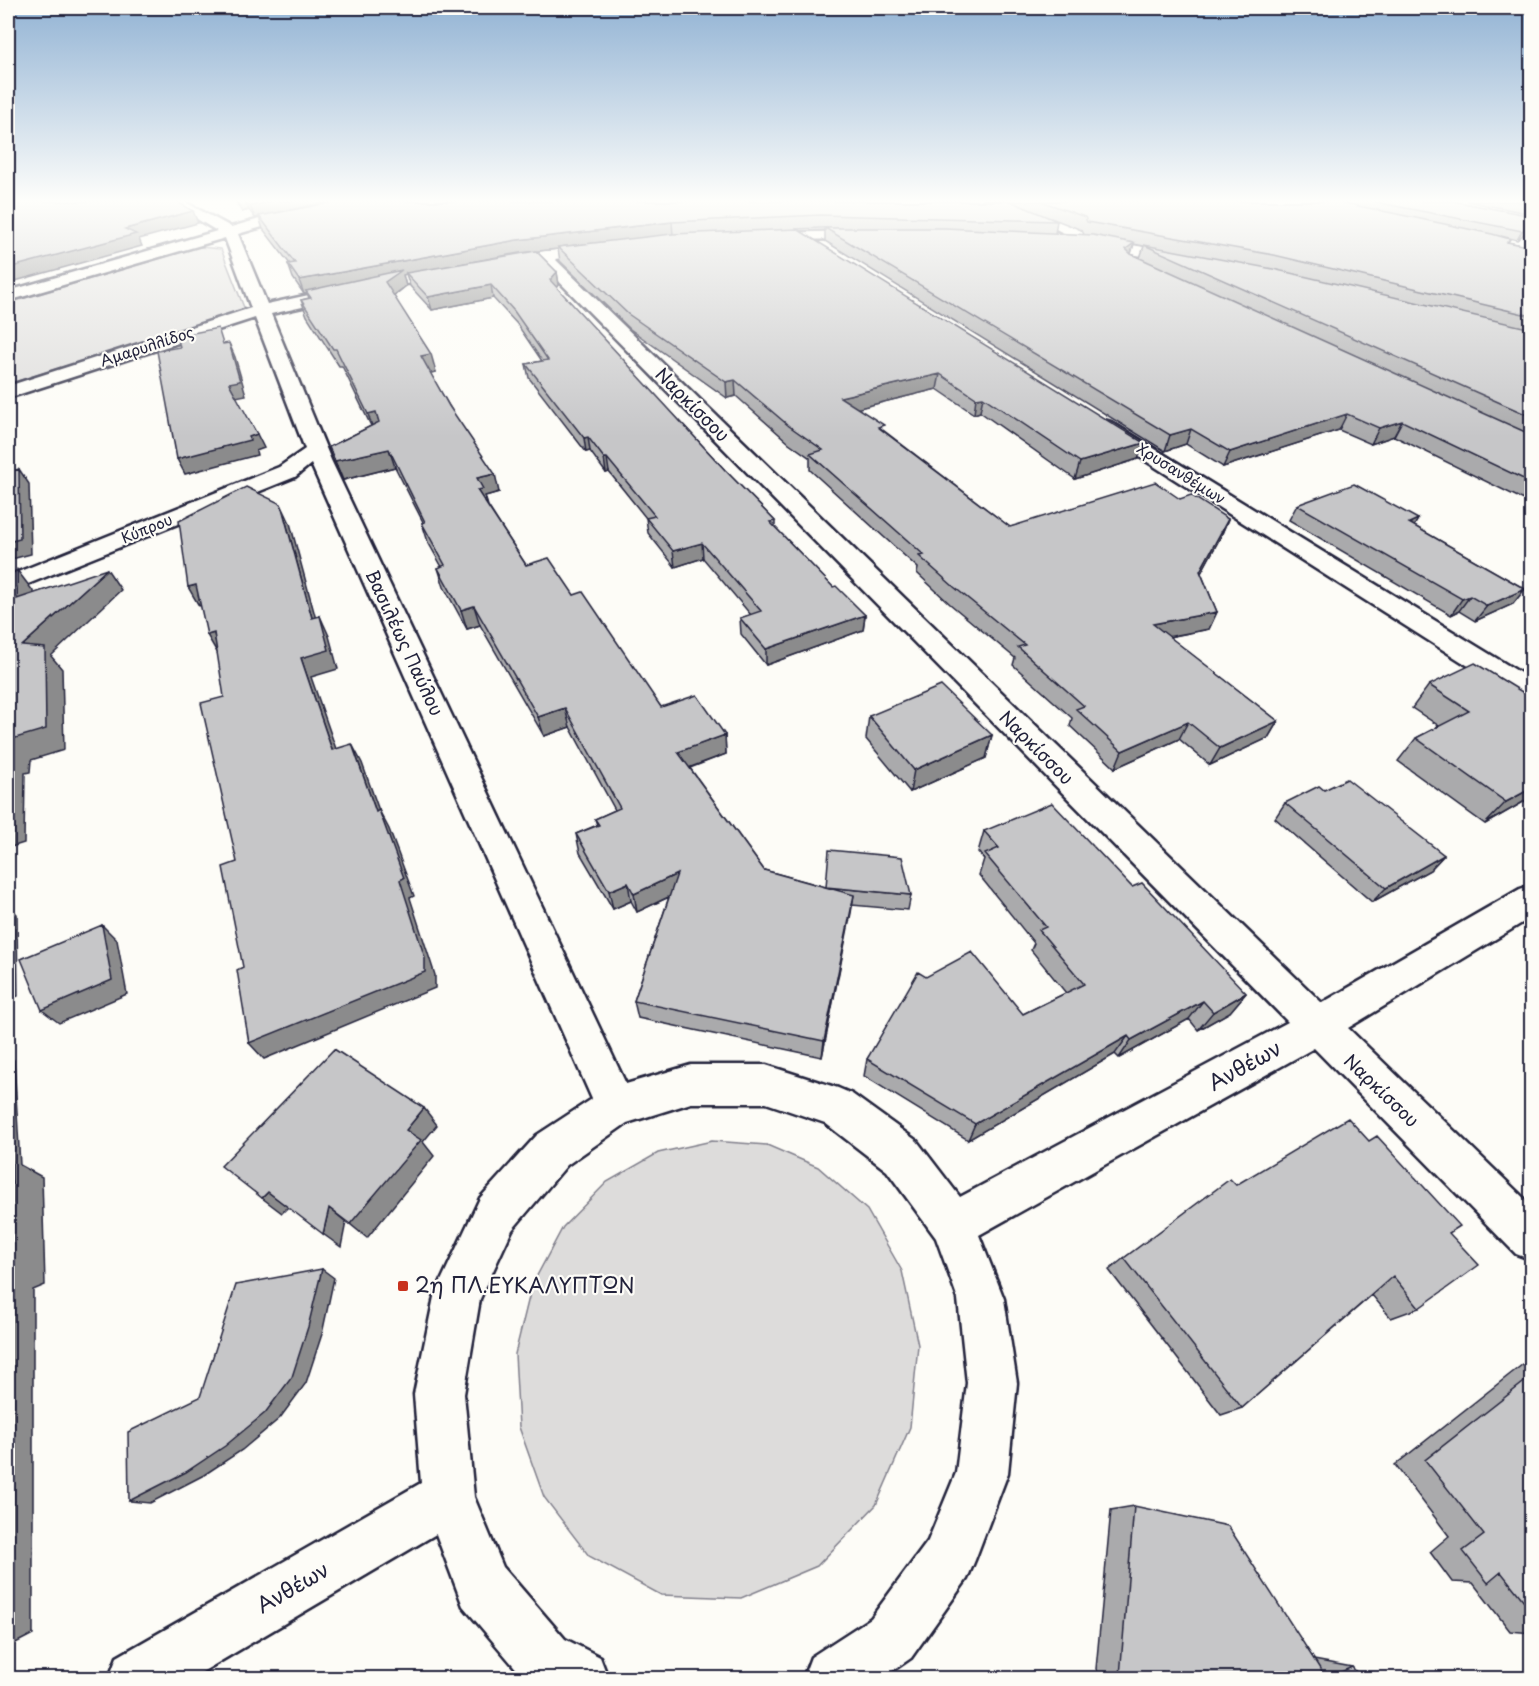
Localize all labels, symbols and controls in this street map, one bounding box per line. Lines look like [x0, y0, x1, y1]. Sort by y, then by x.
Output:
street label: Αμαρυλλίδος [97, 320, 197, 372]
street label: Ναρκίσσου [650, 361, 736, 447]
street label: Χρυσανθέμων [1133, 436, 1231, 509]
street label: Κύπρου [117, 507, 176, 548]
street label: Βασιλέως Παύλου [360, 565, 451, 720]
street label: Ναρκίσσου [994, 704, 1080, 790]
street label: Ανθέων [1201, 1031, 1287, 1098]
street label: Ναρκίσσου [1338, 1047, 1426, 1133]
place label: 2η ΠΛ.ΕΥΚΑΛΥΠΤΩΝ [415, 1268, 635, 1300]
marker: 2η ΠΛ.ΕΥΚΑΛΥΠΤΩΝ [396, 1279, 410, 1293]
street label: Ανθέων [249, 1552, 335, 1620]

